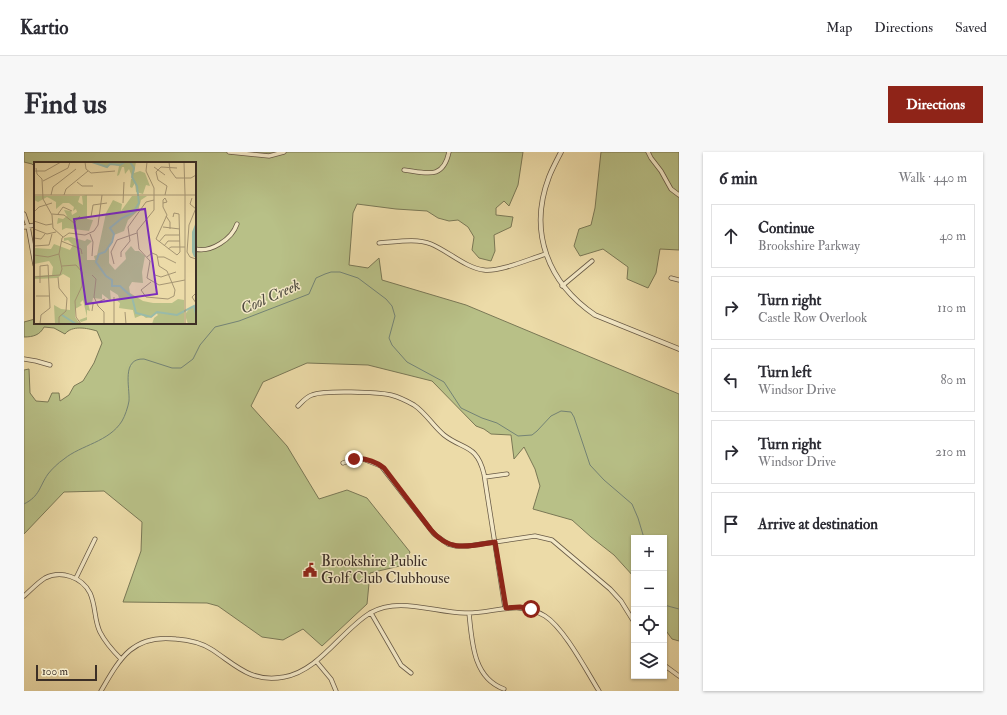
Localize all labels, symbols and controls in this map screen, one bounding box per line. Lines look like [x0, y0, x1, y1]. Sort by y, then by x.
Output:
text: Kartio [20, 16, 68, 40]
text: Map [826, 19, 852, 36]
text: Directions [874, 19, 933, 36]
text: Saved [955, 19, 987, 36]
button: Directions [888, 86, 983, 123]
text: Find us [24, 87, 107, 122]
inset map [34, 162, 196, 324]
text: 6 min [719, 168, 758, 189]
text: Walk · 440 m [898, 170, 967, 186]
text: Continue [758, 219, 814, 238]
icon: ahead [720, 225, 742, 247]
text: 40 m [940, 228, 966, 244]
text: Brookshire Parkway [758, 238, 860, 254]
water label: Cool Creek [237, 275, 304, 319]
text: Turn right [758, 291, 821, 310]
icon: right [720, 297, 742, 319]
text: 110 m [937, 300, 966, 316]
text: Castle Row Overlook [758, 310, 867, 326]
text: Turn left [758, 363, 812, 382]
icon: left [720, 369, 742, 391]
text: 80 m [940, 372, 966, 388]
text: Windsor Drive [758, 382, 836, 398]
text: Turn right [758, 435, 821, 454]
icon: right [720, 441, 742, 463]
text: 210 m [935, 444, 966, 460]
route end [345, 450, 363, 468]
text: Windsor Drive [758, 454, 836, 470]
icon: arrive [720, 513, 742, 535]
text: Arrive at destination [758, 515, 878, 534]
map controls [631, 535, 667, 679]
button: + [631, 535, 667, 571]
place label: Brookshire Public Golf Club Clubhouse [321, 552, 450, 588]
public building icon: Brookshire Public Golf Club Clubhouse [302, 562, 318, 578]
button: − [631, 571, 667, 607]
route start [522, 600, 540, 618]
button: locate [631, 607, 667, 643]
button: layers [631, 643, 667, 679]
scale bar [36, 663, 97, 682]
text: 100 m [42, 665, 68, 678]

